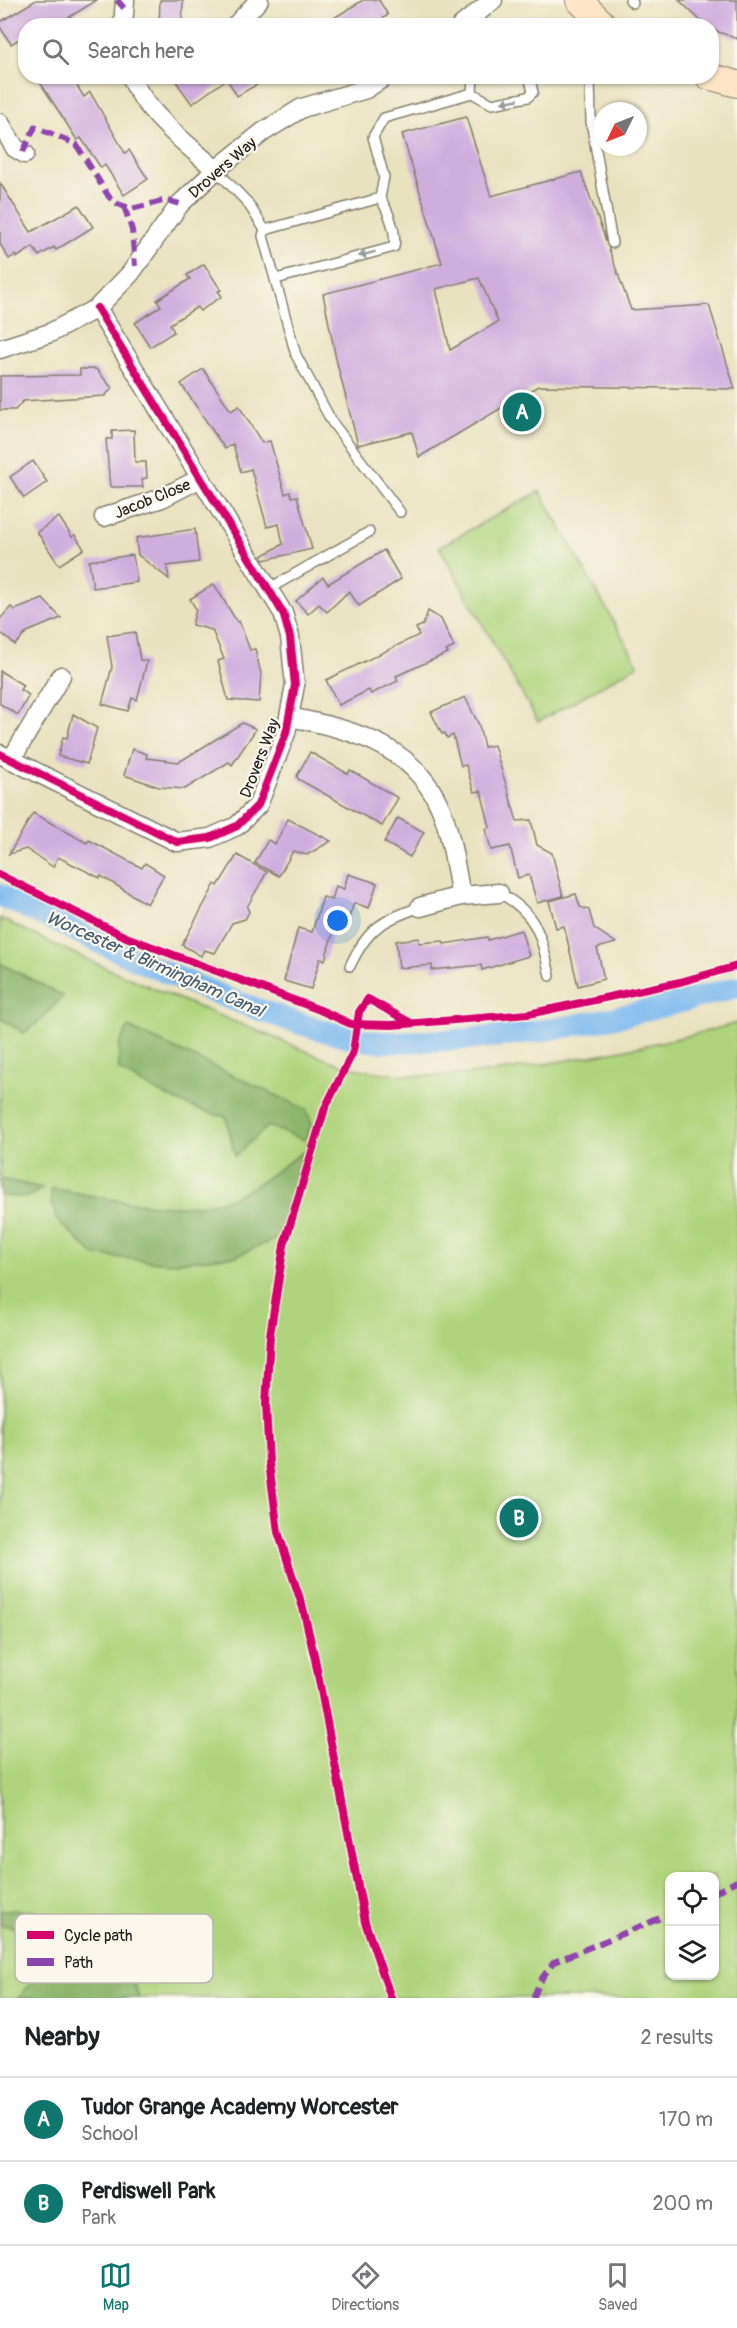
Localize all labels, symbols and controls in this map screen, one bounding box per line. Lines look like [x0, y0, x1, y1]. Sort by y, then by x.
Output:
search box [18, 18, 719, 84]
icon: search [39, 35, 72, 68]
text: Search here [87, 37, 194, 65]
one-way arrow [500, 97, 519, 106]
north arrow [593, 102, 647, 156]
street label: Drovers Way [185, 133, 261, 203]
one-way arrow [358, 250, 376, 259]
pin: A [502, 390, 542, 434]
street label: Jacob Close [111, 475, 194, 523]
street label: Drovers Way [236, 716, 284, 801]
water label: Worcester & Birmingham Canal [42, 906, 269, 1024]
your location [323, 906, 352, 935]
pin: B [500, 1496, 538, 1540]
map controls [665, 1872, 719, 1980]
button: locate [665, 1872, 719, 1926]
legend [15, 1914, 213, 1983]
text: Cycle path [64, 1926, 132, 1946]
button: layers [665, 1926, 719, 1980]
text: Path [64, 1953, 93, 1973]
text: Nearby [24, 2021, 100, 2053]
text: 2 results [641, 2025, 713, 2050]
text: Tudor Grange Academy Worcester [81, 2093, 398, 2121]
text: A [37, 2107, 50, 2132]
text: 170 m [659, 2107, 713, 2132]
text: School [81, 2121, 138, 2146]
text: Perdiswell Park [81, 2177, 215, 2205]
text: B [38, 2191, 49, 2216]
text: 200 m [652, 2191, 713, 2216]
text: Park [81, 2205, 116, 2230]
tab: Map [99, 2259, 132, 2315]
tab: Directions [331, 2259, 399, 2315]
tab: Saved [598, 2259, 638, 2315]

